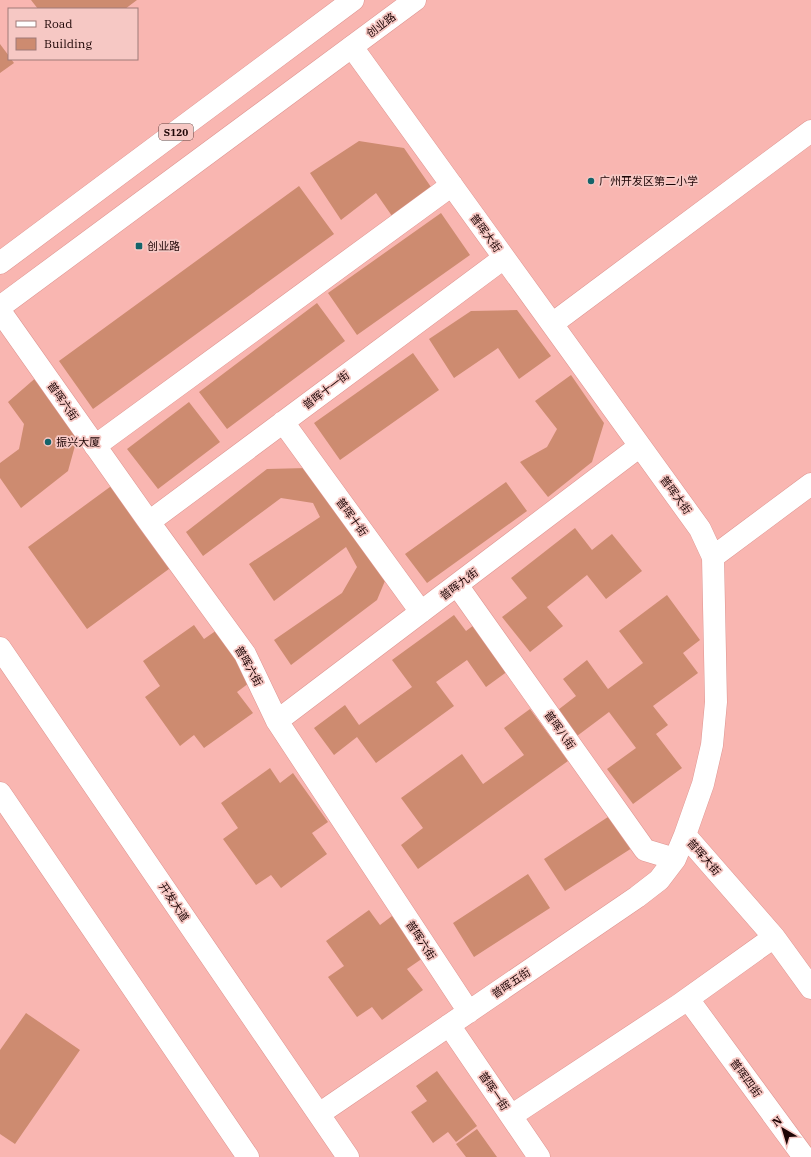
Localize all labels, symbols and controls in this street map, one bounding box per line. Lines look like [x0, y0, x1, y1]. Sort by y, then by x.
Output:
legend [8, 8, 138, 60]
street label: 创业路 [364, 9, 398, 41]
text: Road [44, 16, 73, 31]
text: Building [44, 36, 92, 51]
road number: S120 [159, 124, 193, 140]
place label: 广州开发区第二小学 [599, 174, 698, 188]
marker: 广州开发区第二小学 [586, 176, 596, 186]
street label: 普晖大街 [467, 211, 505, 255]
place label: 创业路 [147, 239, 180, 253]
marker: 创业路 [134, 241, 144, 251]
street label: 普晖十一街 [300, 368, 352, 412]
street label: 普晖六街 [45, 379, 81, 423]
place label: 振兴大厦 [56, 435, 100, 449]
marker: 振兴大厦 [43, 437, 53, 447]
street label: 普晖大街 [657, 473, 695, 517]
street label: 普晖十街 [333, 495, 371, 539]
street label: 普晖九街 [437, 565, 481, 603]
street label: 普晖六街 [232, 643, 266, 689]
street label: 普晖八街 [542, 708, 578, 752]
street label: 普晖大街 [684, 836, 724, 878]
street label: 开发大道 [156, 880, 192, 924]
street label: 普晖六街 [403, 918, 439, 962]
street label: 普晖五街 [489, 965, 533, 1001]
street label: 普晖四街 [727, 1056, 765, 1100]
street label: 普晖一街 [476, 1069, 512, 1113]
north arrow [763, 1109, 803, 1149]
text: N [769, 1113, 785, 1129]

